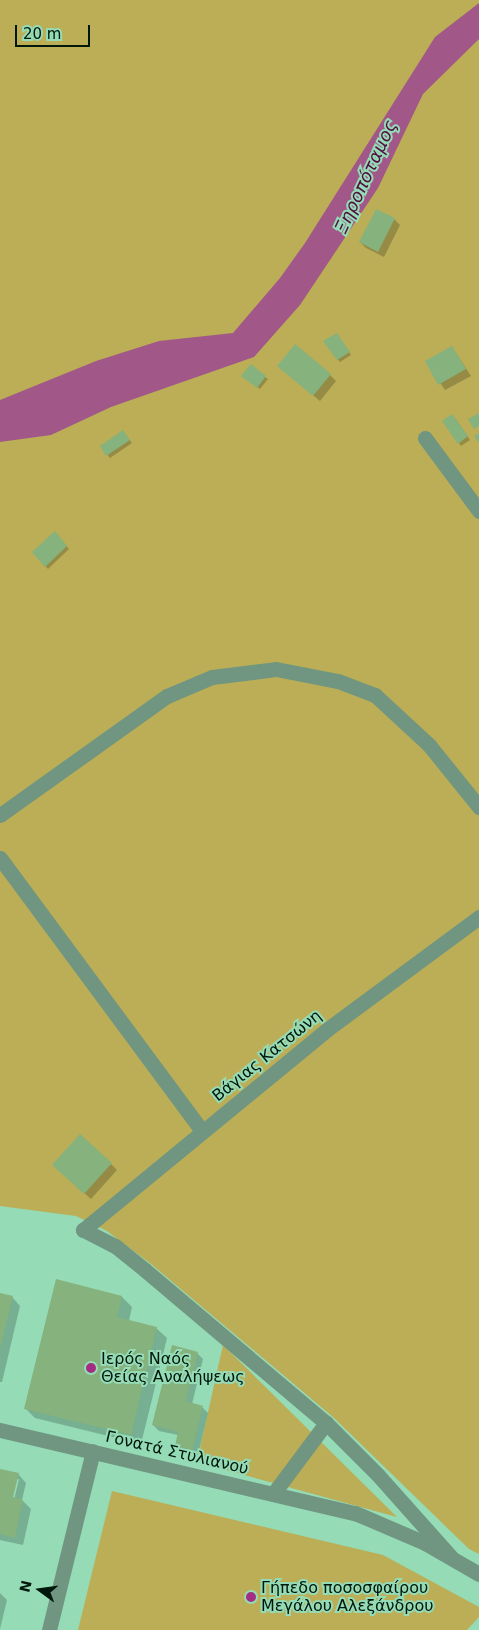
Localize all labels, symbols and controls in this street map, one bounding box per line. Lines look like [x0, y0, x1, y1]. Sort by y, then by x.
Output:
scale bar [18, 15, 92, 47]
text: 20 m [23, 25, 61, 43]
water label: Ξηροπόταμος [330, 117, 402, 237]
street label: Βάγιας Κατσώνη [209, 1006, 325, 1106]
place label: Ιερός Ναός Θείας Αναλήψεως [101, 1349, 245, 1387]
marker: Ιερός Ναός Θείας Αναλήψεως [85, 1362, 97, 1374]
street label: Γονατά Στυλιανού [104, 1427, 250, 1479]
north arrow [15, 1565, 65, 1615]
place label: Γήπεδο ποσοσφαίρου Μεγάλου Αλεξάνδρου [261, 1578, 434, 1616]
text: N [16, 1579, 35, 1594]
marker: Γήπεδο ποσοσφαίρου Μεγάλου Αλεξάνδρου [245, 1591, 257, 1603]

